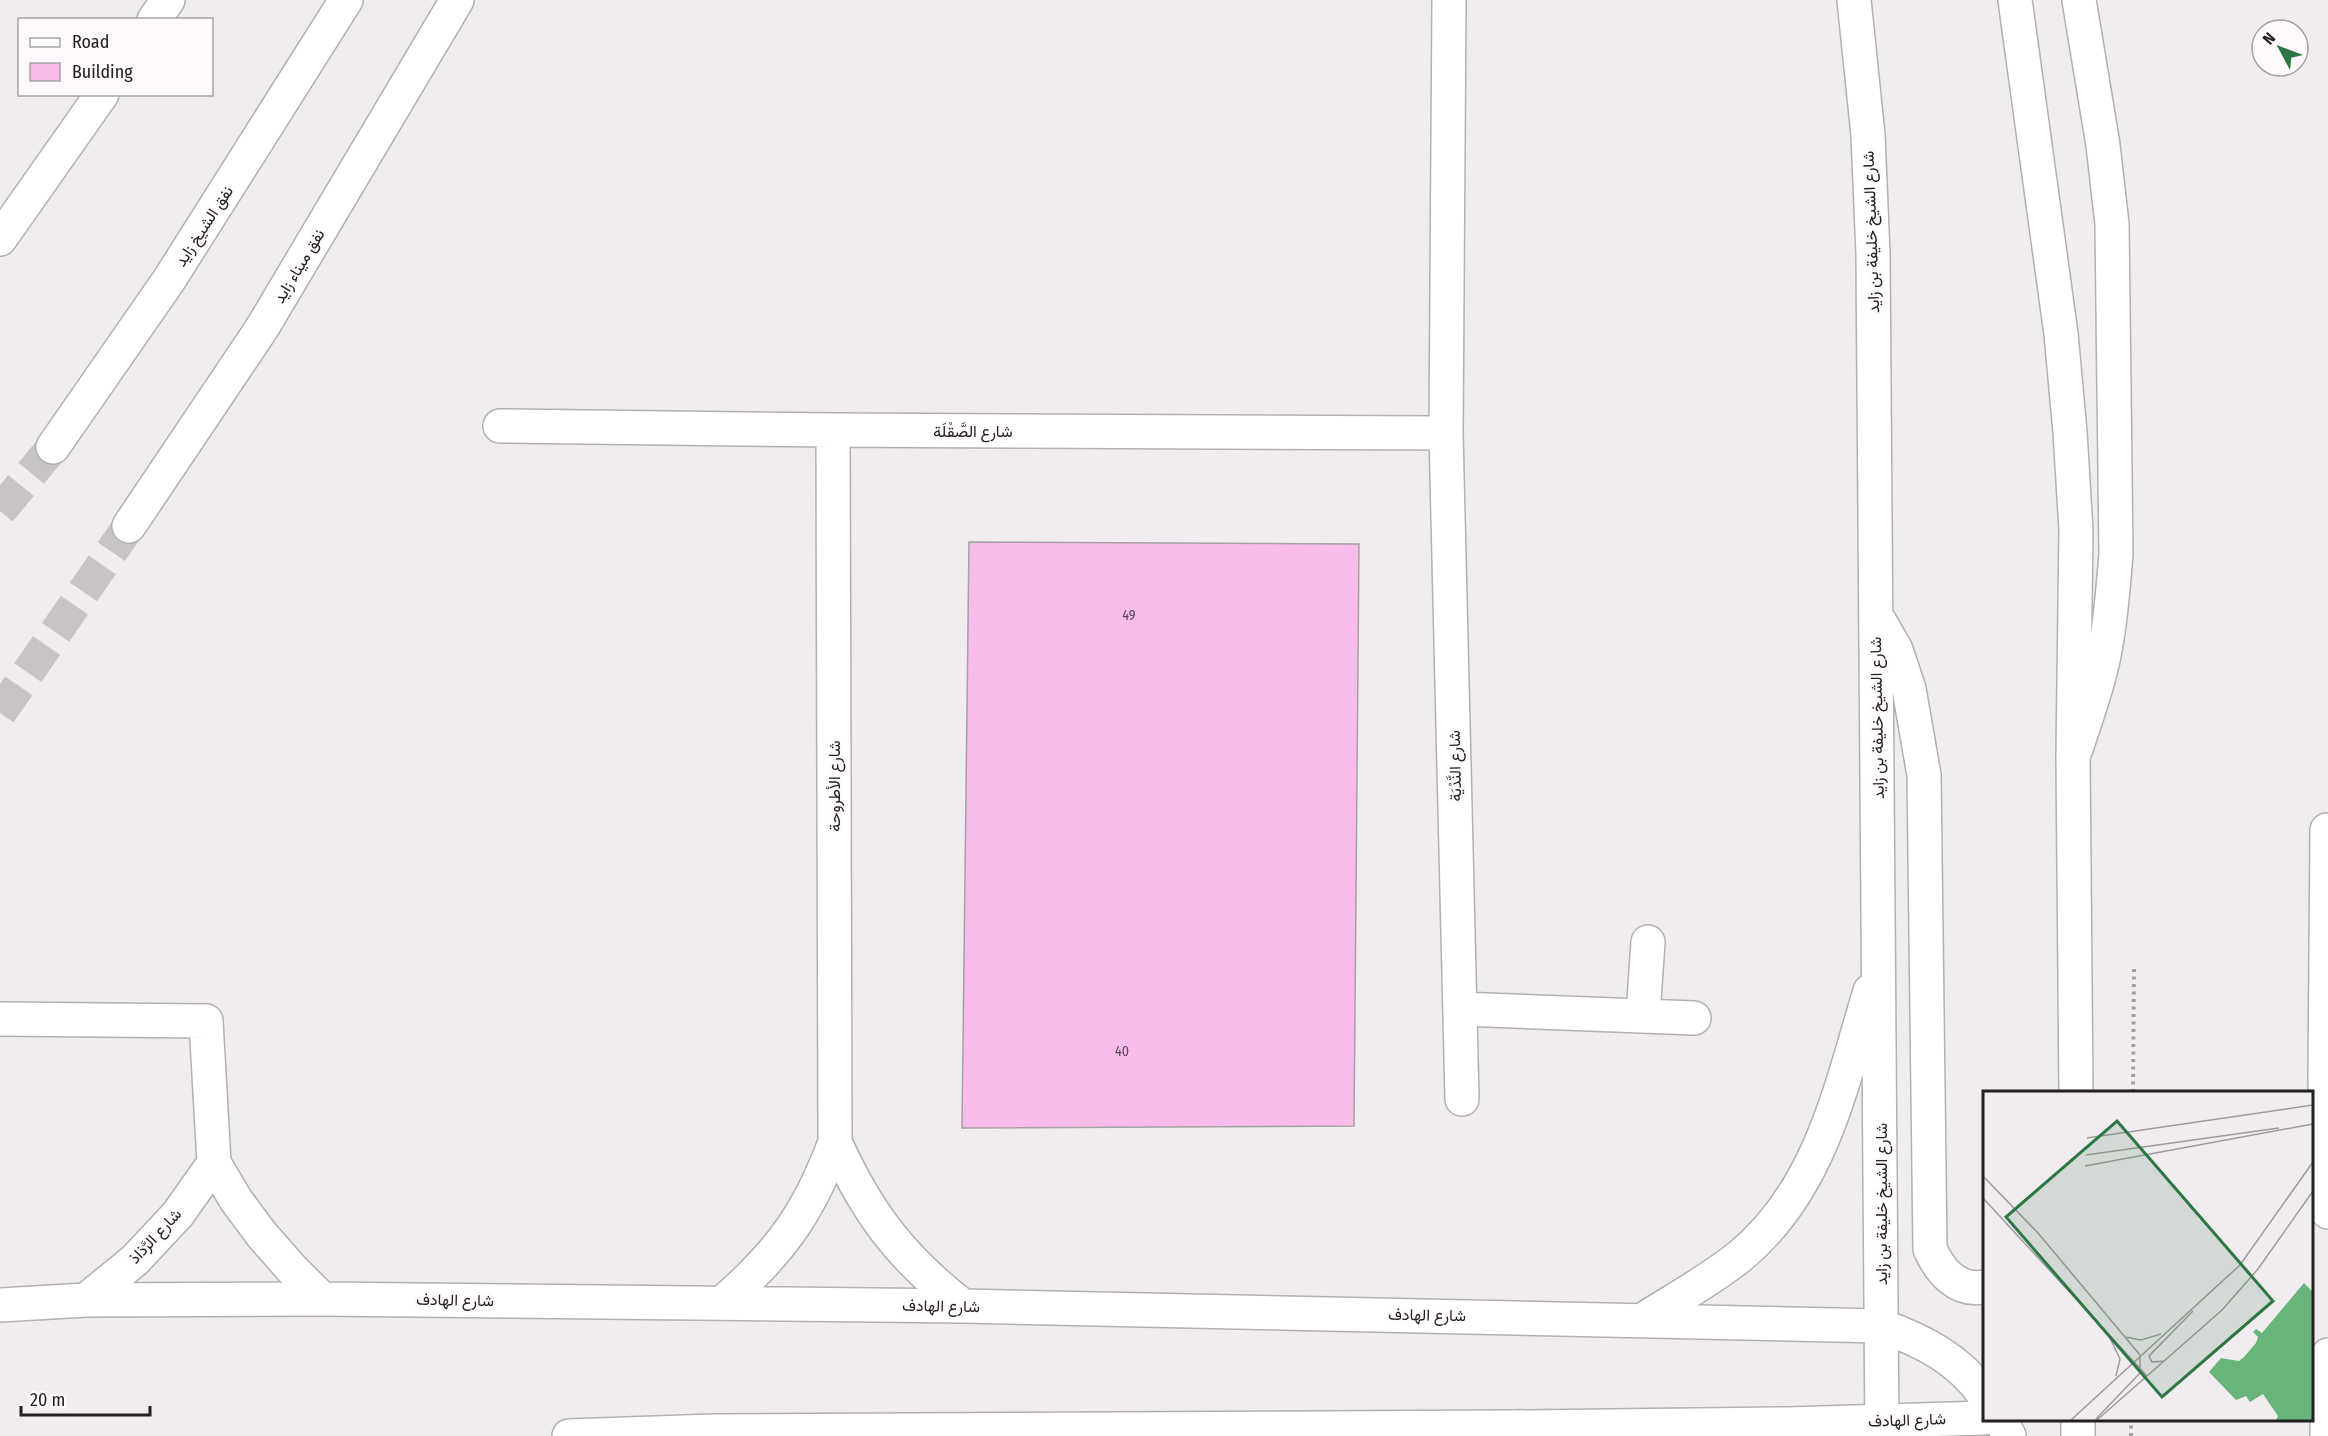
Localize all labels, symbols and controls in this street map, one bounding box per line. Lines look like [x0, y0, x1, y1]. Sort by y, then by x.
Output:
legend [18, 18, 213, 96]
north arrow [2250, 18, 2310, 78]
text: N [2259, 29, 2279, 48]
text: Road [72, 31, 109, 53]
text: Building [72, 61, 133, 83]
street label: شارع الشيخ خليفة بن زايد [1859, 150, 1885, 314]
street label: نفق الشيخ زايد [171, 182, 239, 271]
street label: نفق ميناء زايد [269, 226, 329, 307]
street label: شارع الصَّقْلَة [933, 422, 1013, 443]
house number: 49 [1122, 607, 1136, 624]
street label: شارع الشيخ خليفة بن زايد [1866, 637, 1890, 799]
street label: شارع النَّدْيَة [1445, 730, 1467, 802]
street label: شارع الأطروحة [825, 740, 846, 832]
house number: 40 [1115, 1043, 1129, 1060]
inset map [1983, 1091, 2313, 1421]
street label: شارع الشيخ خليفة بن زايد [1872, 1123, 1893, 1285]
street label: شارع الرَّذاذ [125, 1205, 187, 1269]
street label: شارع الهادف [416, 1290, 494, 1312]
street label: شارع الهادف [902, 1296, 980, 1318]
street label: شارع الهادف [1388, 1305, 1466, 1327]
scale bar [21, 1379, 150, 1417]
text: 20 m [30, 1389, 65, 1411]
street label: شارع الهادف [1868, 1409, 1946, 1433]

